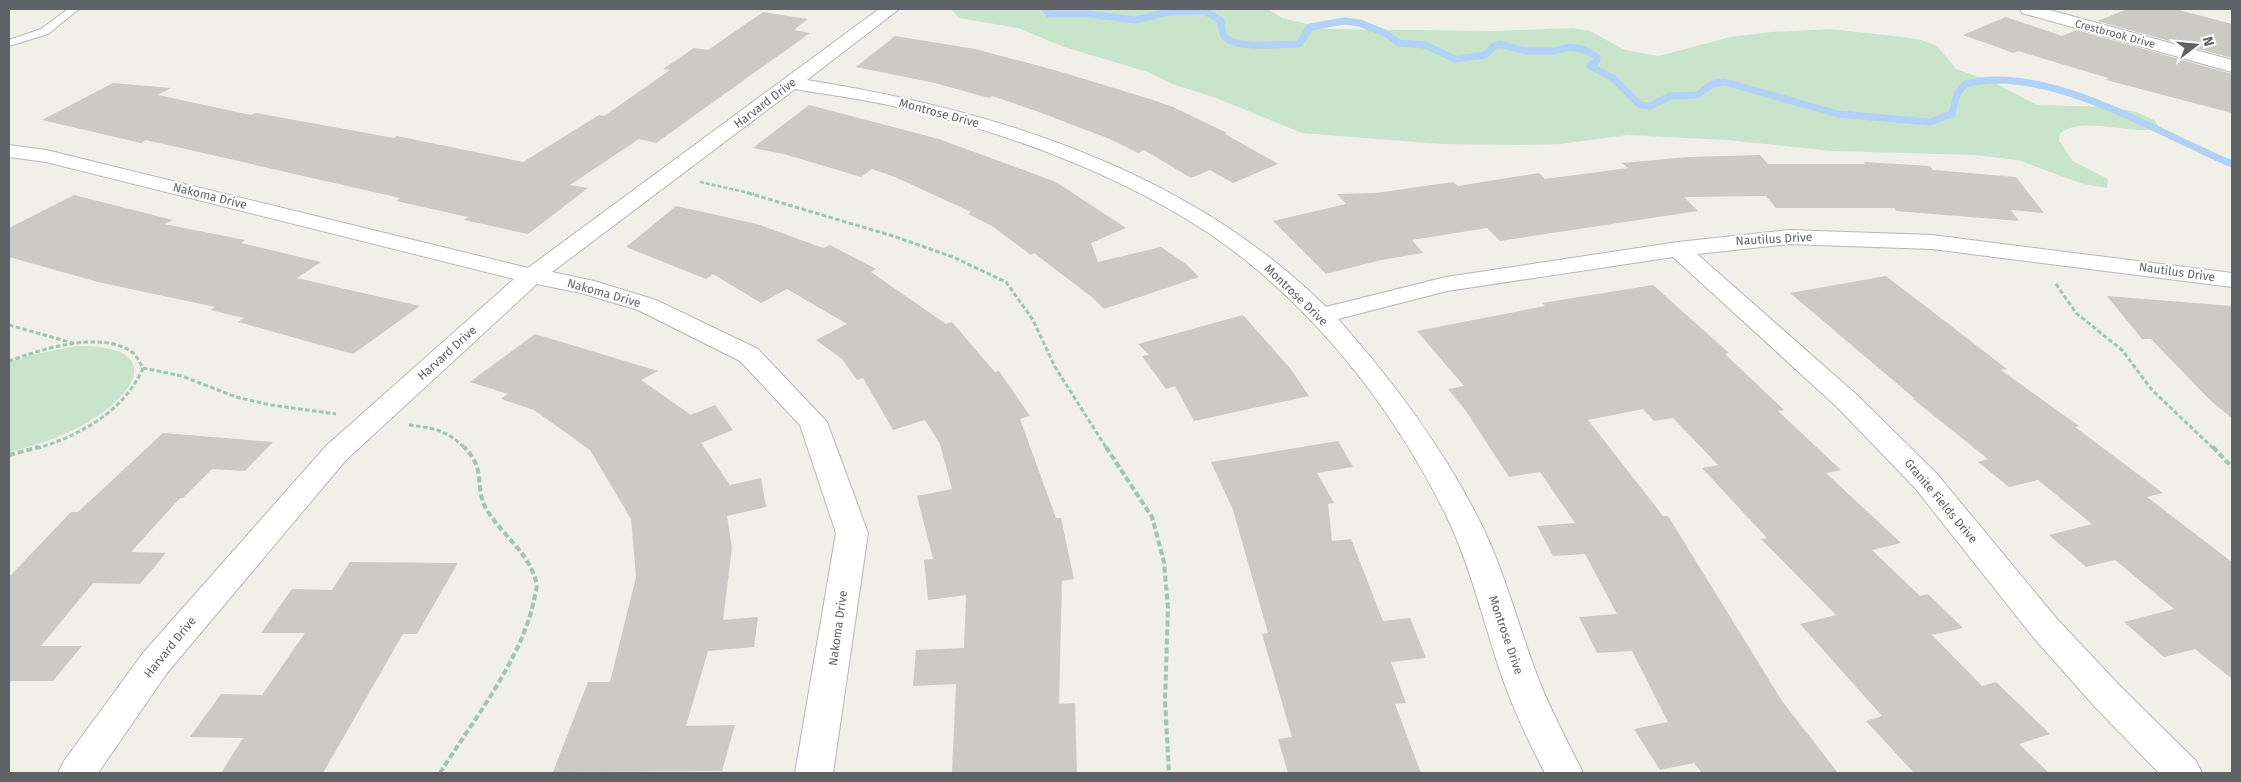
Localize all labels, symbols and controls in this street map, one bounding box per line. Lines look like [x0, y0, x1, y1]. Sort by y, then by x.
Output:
street label: Crestbrook Drive [2073, 17, 2157, 51]
north arrow [2171, 20, 2221, 70]
text: N [2199, 35, 2217, 48]
street label: Harvard Drive [731, 75, 799, 131]
street label: Montrose Drive [897, 96, 981, 130]
street label: Nakoma Drive [171, 180, 249, 212]
street label: Nautilus Drive [1735, 230, 1813, 248]
street label: Nautilus Drive [2138, 260, 2216, 284]
street label: Montrose Drive [1261, 261, 1331, 329]
street label: Nakoma Drive [566, 276, 642, 310]
street label: Harvard Drive [415, 323, 479, 383]
street label: Granite Fields Drive [1902, 456, 1980, 546]
street label: Nakoma Drive [826, 589, 850, 667]
street label: Montrose Drive [1486, 594, 1526, 676]
street label: Harvard Drive [141, 614, 199, 680]

